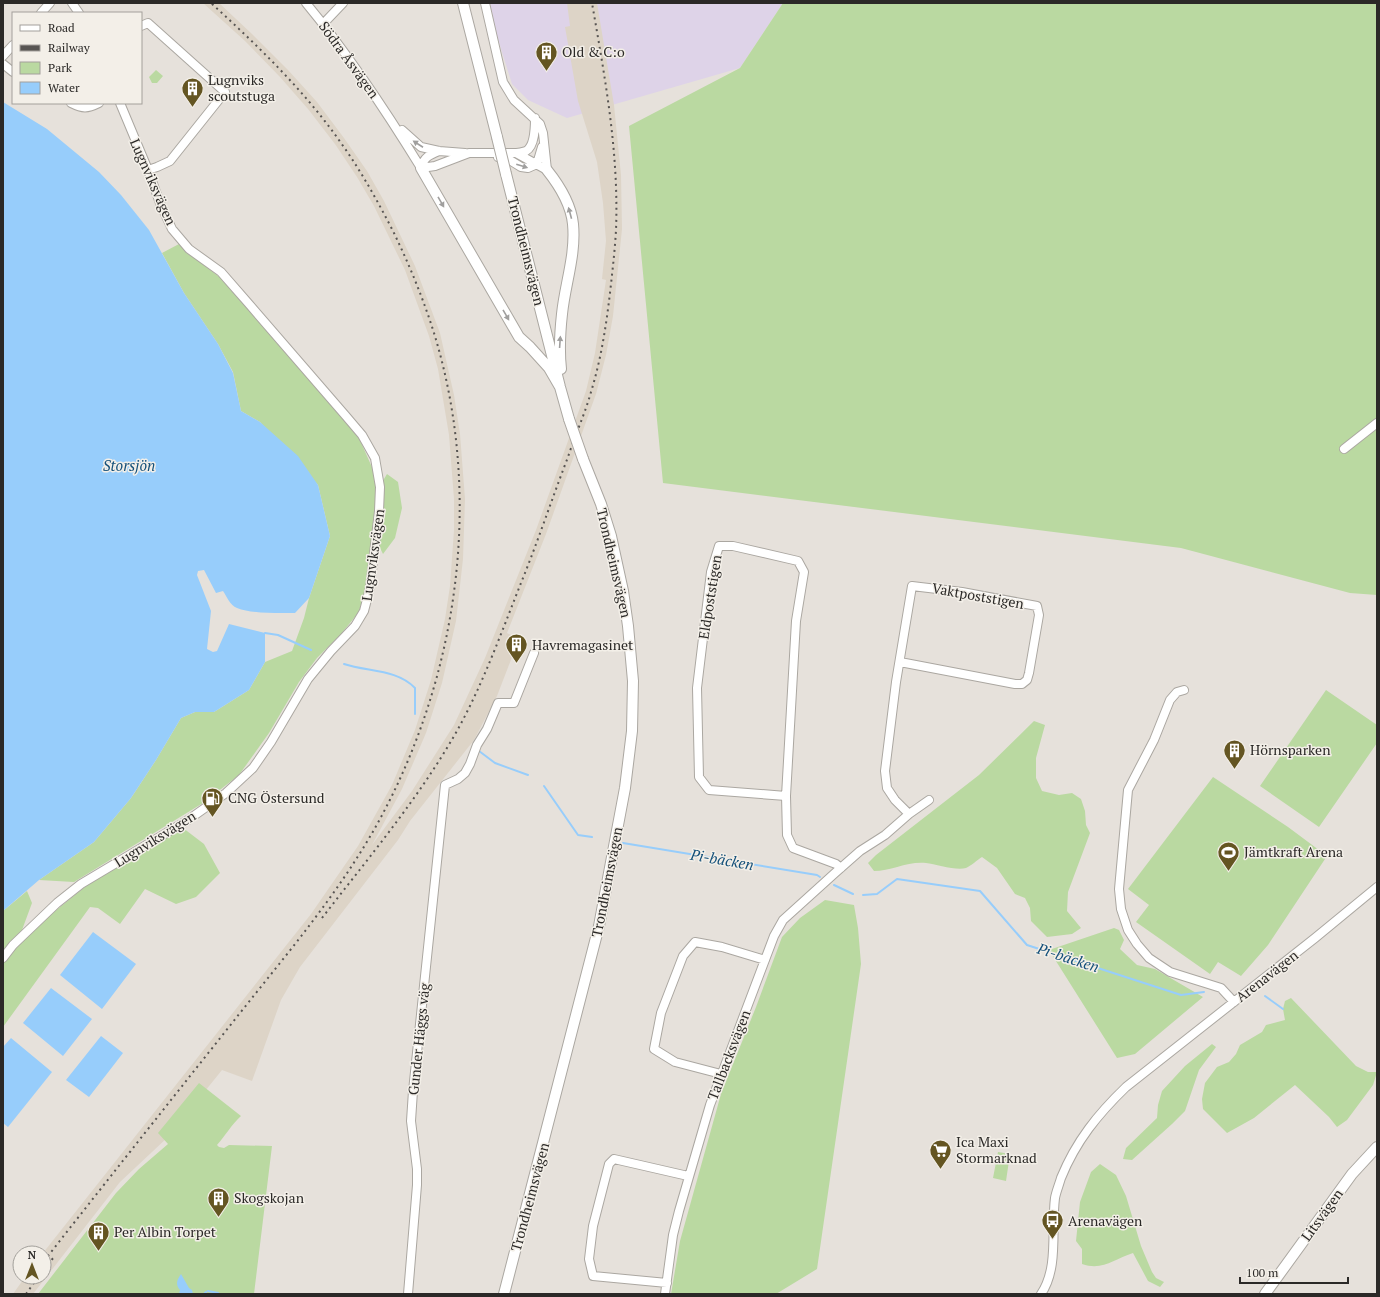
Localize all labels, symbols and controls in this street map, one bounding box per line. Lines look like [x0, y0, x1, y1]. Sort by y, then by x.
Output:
legend [12, 12, 142, 104]
street label: Södra Åsvägen [315, 17, 384, 103]
text: Road [48, 20, 75, 35]
building icon: Old & C:o [534, 39, 560, 72]
text: Railway [48, 40, 91, 55]
place label: Old & C:o [562, 42, 625, 61]
text: Park [48, 60, 73, 75]
place label: Lugnviks scoutstuga [208, 70, 275, 105]
building icon: Lugnviks scoutstuga [179, 75, 205, 108]
text: Water [48, 80, 80, 95]
street label: Lugnviksvägen [126, 136, 181, 229]
one-way arrow [413, 140, 423, 148]
one-way arrow [517, 163, 529, 169]
street label: Trondheimsvägen [504, 194, 549, 308]
one-way arrow [437, 196, 444, 208]
one-way arrow [567, 207, 573, 219]
one-way arrow [502, 309, 509, 321]
one-way arrow [556, 336, 563, 348]
water label: Storsjön [103, 455, 155, 475]
street label: Trondheimsvägen [593, 506, 636, 620]
street label: Lugnviksvägen [357, 507, 388, 602]
street label: Eldpoststigen [693, 553, 726, 641]
street label: Vaktpoststigen [931, 578, 1026, 613]
building icon: Havremagasinet [503, 632, 529, 665]
place label: Havremagasinet [532, 635, 634, 654]
building icon: Hörnsparken [1222, 737, 1248, 770]
place label: Hörnsparken [1250, 740, 1331, 759]
fuel station icon: CNG Östersund [200, 785, 226, 818]
place label: CNG Östersund [228, 788, 325, 807]
street label: Lugnviksvägen [110, 806, 200, 871]
street label: Trondheimsvägen [587, 824, 627, 939]
sports icon: Jämtkraft Arena [1215, 839, 1241, 872]
place label: Jämtkraft Arena [1244, 842, 1343, 861]
water label: Pi-bäcken [688, 843, 755, 874]
water label: Pi-bäcken [1034, 937, 1102, 976]
street label: Arenavägen [1232, 945, 1302, 1006]
street label: Gunder Häggs väg [403, 981, 434, 1096]
street label: Tallbacksvägen [703, 1006, 755, 1103]
place label: Ica Maxi Stormarknad [956, 1132, 1037, 1167]
supermarket icon: Ica Maxi Stormarknad [928, 1137, 954, 1170]
street label: Trondheimsvägen [506, 1140, 553, 1253]
street label: Litsvägen [1296, 1184, 1347, 1245]
building icon: Skogskojan [205, 1185, 231, 1218]
place label: Skogskojan [234, 1188, 305, 1207]
bus stop icon: Arenavägen [1040, 1208, 1066, 1241]
place label: Arenavägen [1068, 1211, 1143, 1230]
building icon: Per Albin Torpet [85, 1219, 111, 1252]
place label: Per Albin Torpet [114, 1222, 217, 1241]
north arrow [12, 1245, 52, 1285]
text: N [28, 1248, 37, 1262]
scale bar [1240, 1259, 1348, 1285]
text: 100 m [1246, 1265, 1279, 1280]

